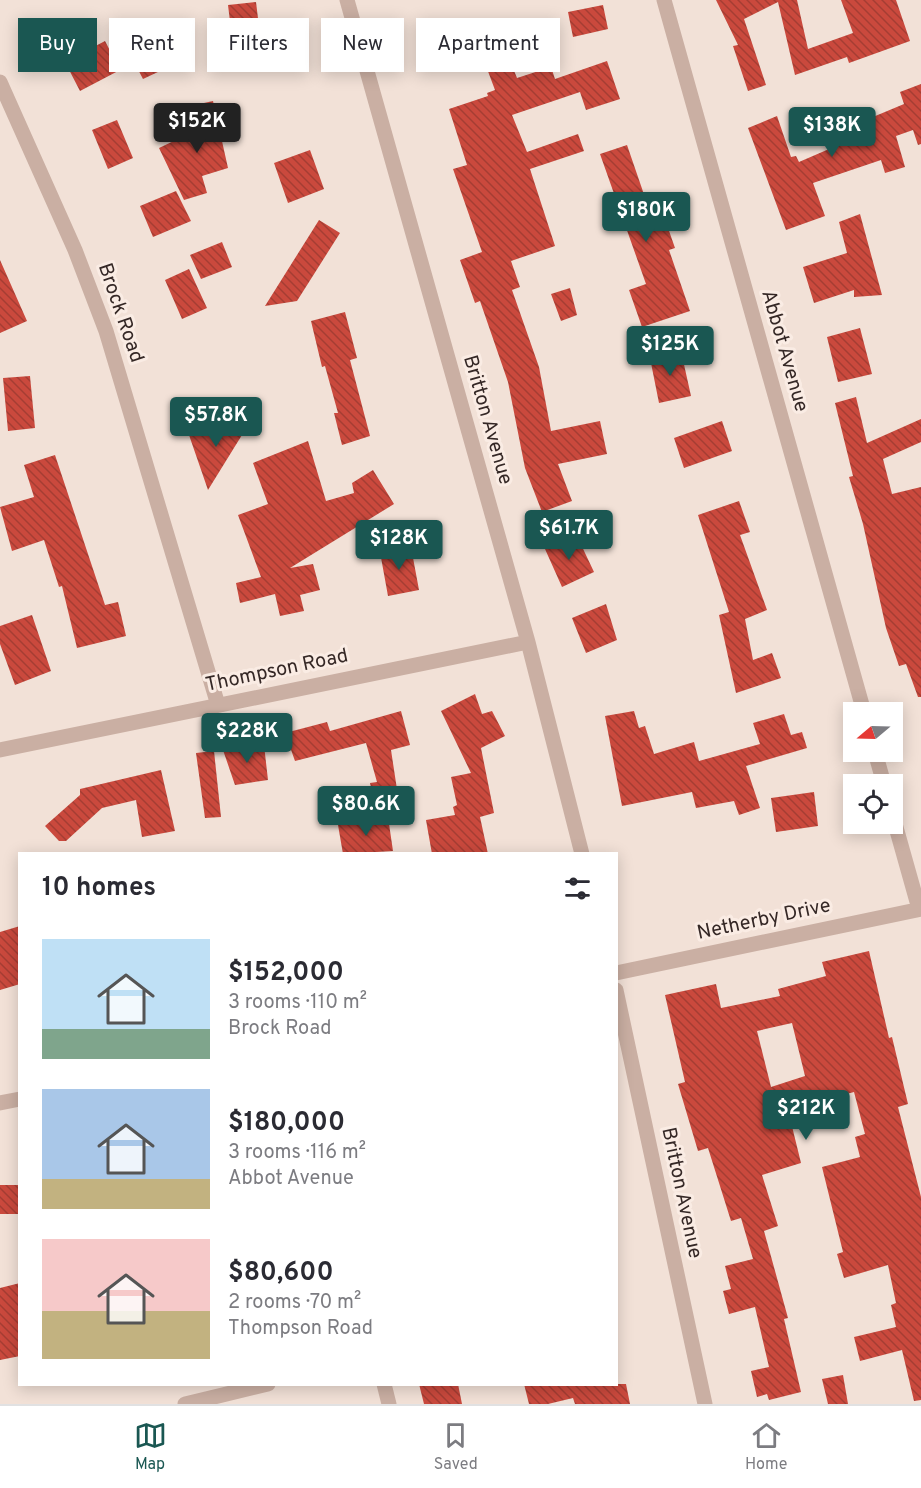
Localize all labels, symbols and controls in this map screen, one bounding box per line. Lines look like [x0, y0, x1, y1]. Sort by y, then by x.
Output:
chip: Buy [18, 18, 97, 72]
chip: Rent [109, 18, 195, 72]
chip: Filters [207, 18, 309, 72]
chip: New [321, 18, 404, 72]
chip: Apartment [416, 18, 560, 72]
pin: $152K [155, 103, 239, 154]
pin: $138K [790, 107, 874, 158]
text: $152K [168, 109, 226, 135]
text: $138K [803, 113, 861, 139]
pin: $180K [604, 192, 688, 243]
text: $180K [616, 198, 676, 224]
street label: Brock Road [91, 260, 149, 366]
street label: Abbot Avenue [754, 287, 814, 415]
pin: $125K [628, 326, 712, 377]
text: $125K [641, 332, 699, 358]
street label: Britton Avenue [456, 352, 518, 488]
pin: $57.8K [167, 397, 265, 448]
text: $57.8K [184, 403, 248, 429]
pin: $61.7K [520, 510, 618, 561]
text: $61.7K [539, 516, 599, 542]
pin: $128K [357, 520, 441, 571]
text: $128K [370, 526, 428, 552]
street label: Thompson Road [203, 643, 351, 699]
north arrow [843, 702, 903, 762]
map controls [843, 702, 903, 834]
pin: $228K [205, 713, 289, 764]
text: $228K [215, 719, 279, 745]
button: locate [843, 774, 903, 834]
pin: $80.6K [317, 786, 415, 837]
text: $80.6K [332, 792, 400, 818]
text: 10 homes [42, 872, 156, 905]
icon: filters [561, 872, 594, 905]
street label: Netherby Drive [695, 893, 833, 947]
text: $152,000 [228, 957, 344, 990]
icon: home [90, 963, 162, 1035]
text: 3 rooms · 110 m² [228, 990, 367, 1016]
text: Brock Road [228, 1016, 332, 1042]
pin: $212K [764, 1090, 848, 1141]
text: $212K [777, 1096, 835, 1122]
text: $180,000 [228, 1107, 345, 1140]
icon: home [90, 1113, 162, 1185]
street label: Britton Avenue [654, 1125, 708, 1261]
text: 3 rooms · 116 m² [228, 1140, 366, 1166]
text: Abbot Avenue [228, 1166, 354, 1192]
text: $80,600 [228, 1257, 333, 1290]
icon: home [90, 1263, 162, 1335]
text: 2 rooms · 70 m² [228, 1290, 361, 1316]
text: Thompson Road [228, 1316, 373, 1342]
tab: Map [134, 1419, 167, 1475]
tab: Saved [434, 1419, 478, 1475]
tab: Home [745, 1419, 787, 1475]

